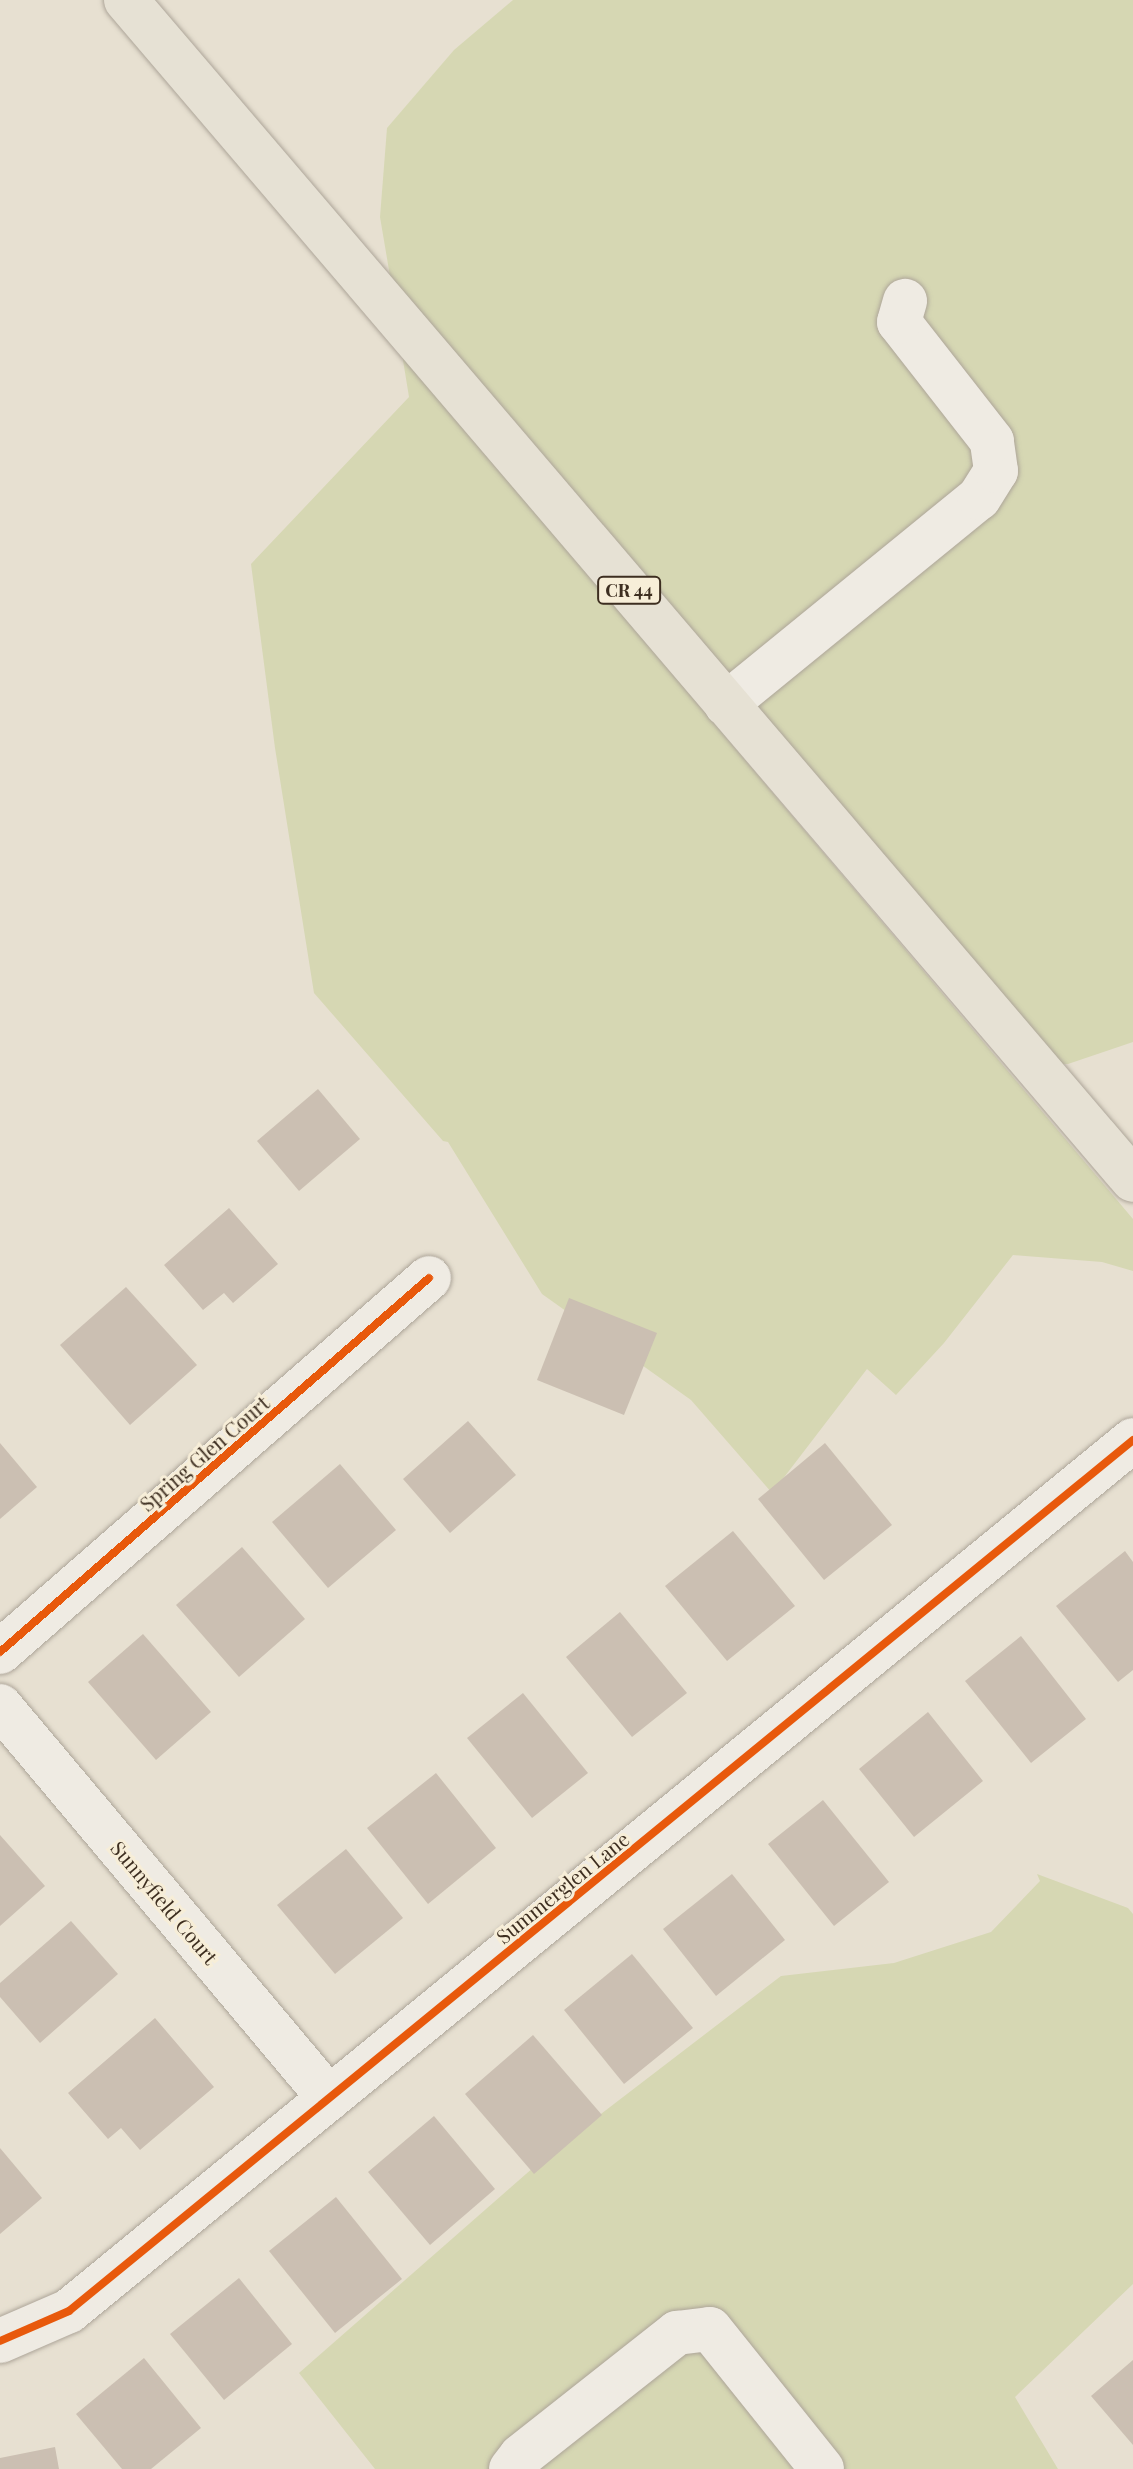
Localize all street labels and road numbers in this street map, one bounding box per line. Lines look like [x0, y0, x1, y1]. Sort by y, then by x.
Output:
road number: CR 44 [595, 576, 663, 604]
street label: Spring Glen Court [135, 1390, 273, 1516]
street label: Summerglen Lane [491, 1826, 633, 1948]
street label: Sunnyfield Court [107, 1836, 223, 1968]

